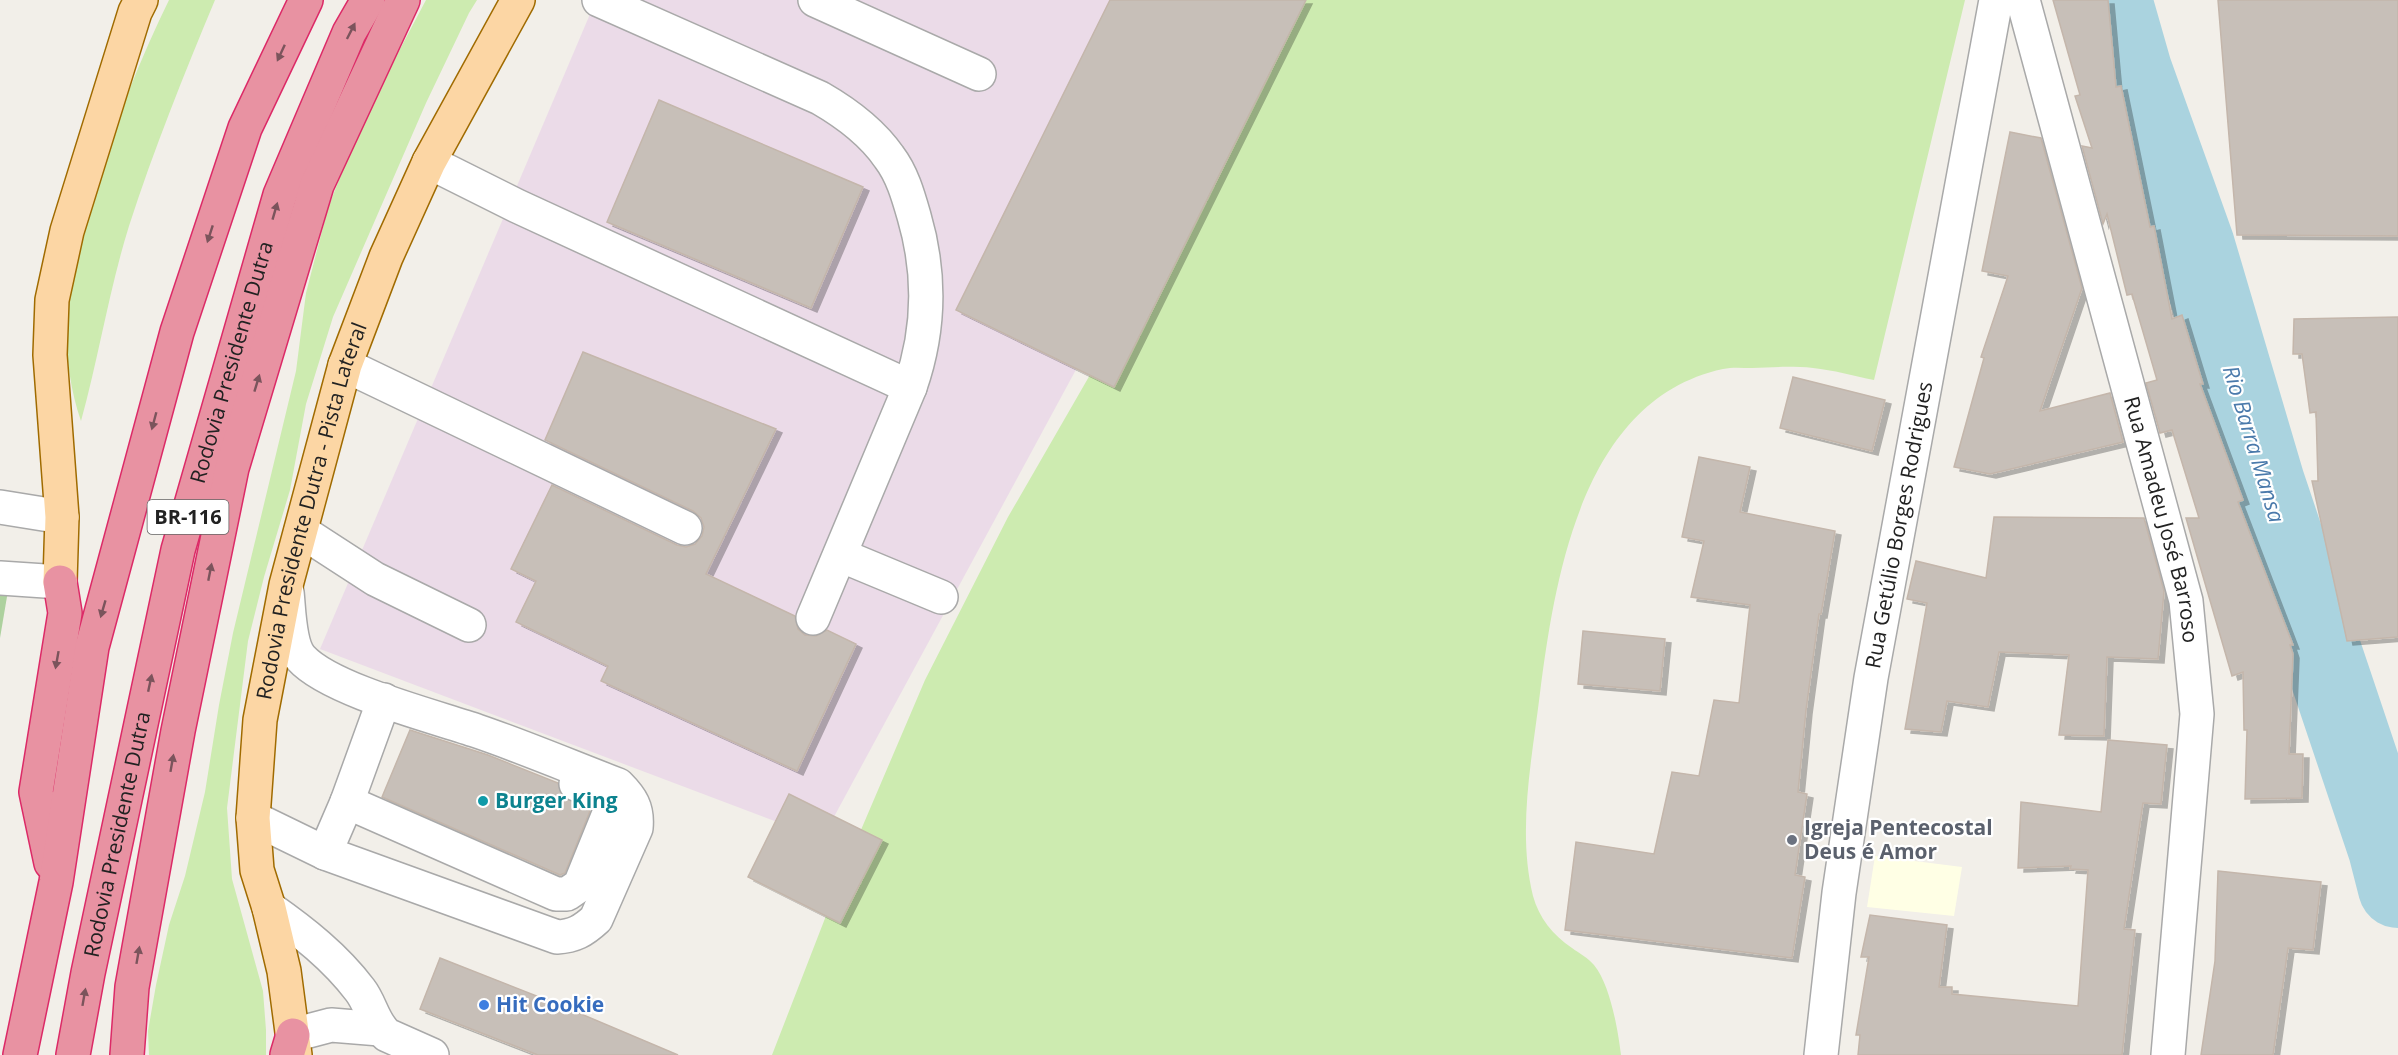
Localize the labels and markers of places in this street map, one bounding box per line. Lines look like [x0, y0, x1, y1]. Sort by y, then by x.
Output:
place label: Burger King [495, 786, 618, 814]
marker: Burger King [476, 794, 490, 808]
place label: Igreja Pentecostal Deus é Amor [1804, 813, 1993, 865]
marker: Igreja Pentecostal Deus é Amor [1785, 833, 1799, 847]
place label: Hit Cookie [496, 990, 604, 1018]
marker: Hit Cookie [477, 998, 491, 1012]

